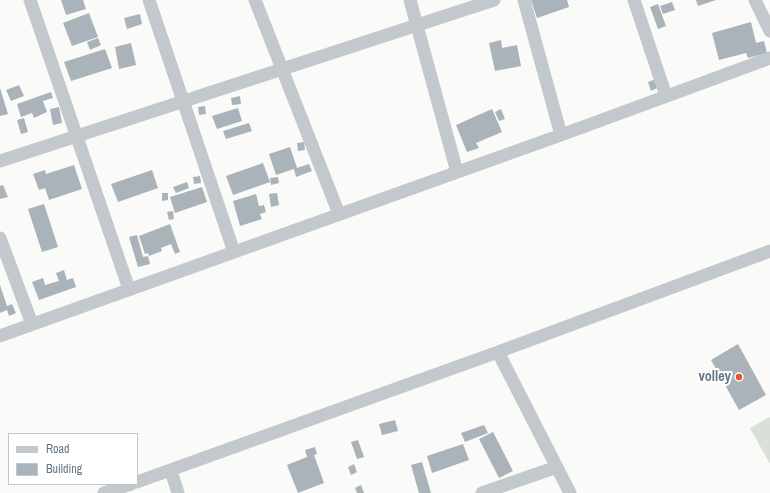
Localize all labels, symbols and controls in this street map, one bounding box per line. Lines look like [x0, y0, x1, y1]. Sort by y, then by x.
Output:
place label: volley [698, 369, 731, 385]
marker: volley [734, 372, 744, 382]
legend [8, 433, 138, 485]
text: Road [46, 441, 70, 457]
text: Building [46, 461, 82, 477]

